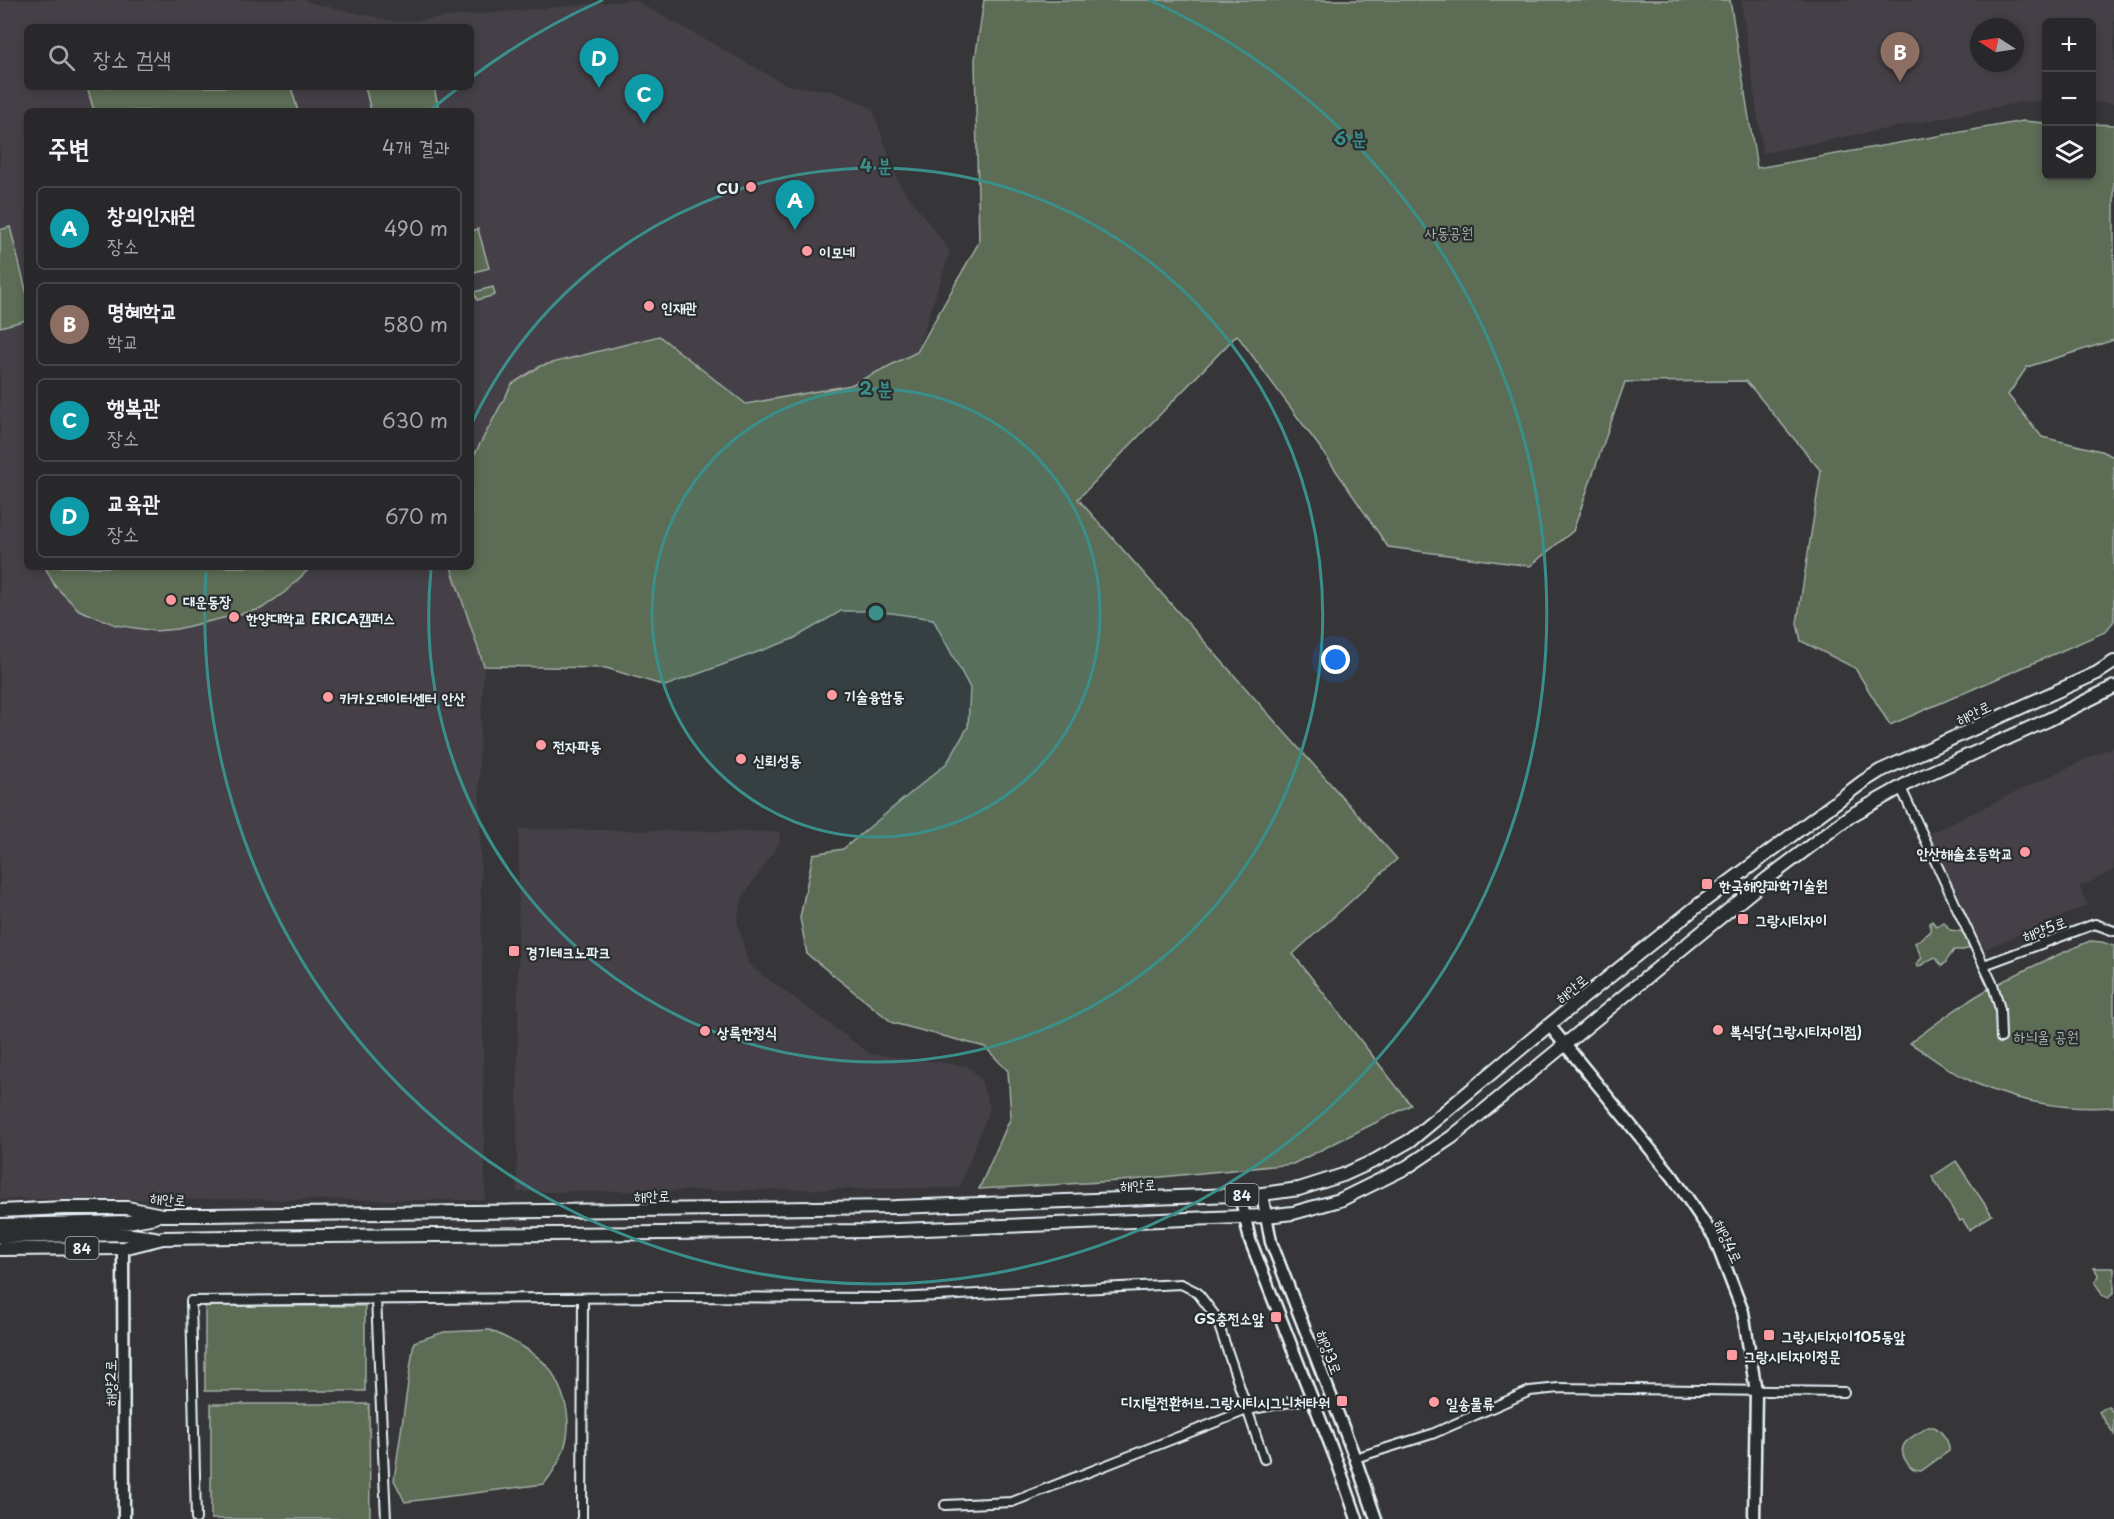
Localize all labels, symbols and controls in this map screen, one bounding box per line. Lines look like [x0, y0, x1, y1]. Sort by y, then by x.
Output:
north arrow [1970, 18, 2024, 72]
map controls [2042, 18, 2096, 180]
button: + [2042, 18, 2096, 72]
search box [24, 24, 474, 90]
pin: B [1880, 32, 1920, 82]
pin: D [580, 38, 618, 88]
icon: search [45, 41, 78, 74]
text: 장소 검색 [93, 41, 171, 74]
button: − [2042, 72, 2096, 126]
pin: C [624, 74, 664, 124]
text: 6 분 [1334, 124, 1366, 151]
button: layers [2042, 126, 2096, 180]
text: 주변 [48, 128, 90, 167]
text: 4개 결과 [382, 132, 450, 162]
text: 4 분 [860, 151, 892, 178]
place label: CU [717, 176, 739, 199]
marker: CU [744, 180, 758, 194]
pin: A [776, 180, 814, 230]
text: 창의인재원 [107, 197, 196, 230]
text: A [62, 213, 77, 243]
text: 490 m [384, 213, 448, 243]
park label: 사동공원 [1425, 220, 1473, 243]
text: 장소 [107, 230, 139, 260]
place label: 이모네 [819, 240, 855, 263]
marker: 이모네 [800, 244, 814, 258]
text: 명혜학교 [107, 293, 178, 326]
place label: 인재관 [661, 295, 697, 318]
marker: 인재관 [642, 299, 656, 313]
text: B [63, 309, 76, 339]
text: 580 m [383, 309, 448, 339]
text: 학교 [107, 326, 139, 356]
text: 2 분 [860, 374, 892, 401]
text: 행복관 [107, 389, 160, 422]
text: C [62, 405, 77, 435]
text: 630 m [382, 405, 448, 435]
text: 장소 [107, 422, 139, 452]
text: 교육관 [107, 485, 160, 518]
text: D [62, 501, 77, 531]
text: 670 m [385, 501, 448, 531]
text: 장소 [107, 518, 139, 548]
place label: 대운동장 [183, 589, 231, 612]
marker: 대운동장 [164, 593, 178, 607]
centre of rings [866, 603, 886, 623]
place label: 한양대학교 ERICA캠퍼스 [245, 606, 395, 629]
marker: 한양대학교 ERICA캠퍼스 [227, 610, 241, 624]
your location [1321, 645, 1350, 674]
place label: 기술융합동 [844, 684, 904, 707]
place label: 카카오데이터센터 안산 [339, 686, 466, 709]
marker: 기술융합동 [825, 688, 839, 702]
marker: 카카오데이터센터 안산 [321, 690, 335, 704]
street label: 해안로 [1952, 694, 1994, 730]
place label: 전자파동 [552, 734, 601, 757]
marker: 전자파동 [534, 738, 548, 752]
place label: 신뢰성동 [753, 748, 801, 771]
marker: 신뢰성동 [734, 752, 748, 766]
place label: 안산해솔초등학교 [1916, 841, 2013, 864]
marker: 안산해솔초등학교 [2018, 845, 2032, 859]
place label: 한국해양과학기술원 [1718, 873, 1828, 896]
marker: 한국해양과학기술원 [1700, 877, 1714, 891]
place label: 그랑시티자이 [1755, 908, 1827, 931]
street label: 해양5로 [2019, 909, 2069, 947]
marker: 그랑시티자이 [1736, 912, 1750, 926]
place label: 경기테크노파크 [526, 940, 611, 963]
marker: 경기테크노파크 [507, 944, 521, 958]
street label: 해안로 [1550, 968, 1592, 1008]
place label: 뽁식당(그랑시티자이점) [1730, 1019, 1862, 1042]
place label: 상록한정식 [717, 1020, 777, 1043]
marker: 뽁식당(그랑시티자이점) [1711, 1023, 1725, 1037]
marker: 상록한정식 [698, 1024, 712, 1038]
park label: 하늬울 공원 [2013, 1024, 2079, 1047]
street label: 해안로 [1120, 1172, 1156, 1196]
street label: 해안로 [634, 1183, 670, 1207]
road number: 84 [1226, 1184, 1258, 1206]
street label: 해안로 [149, 1185, 187, 1211]
street label: 해양4로 [1709, 1215, 1749, 1267]
road number: 84 [66, 1237, 98, 1259]
place label: GS충전소앞 [1194, 1306, 1264, 1329]
marker: GS충전소앞 [1269, 1310, 1283, 1324]
place label: 그랑시티자이105동앞 [1781, 1324, 1905, 1347]
street label: 해양3로 [1311, 1326, 1349, 1378]
marker: 그랑시티자이105동앞 [1762, 1328, 1776, 1342]
place label: 그랑시티자이정문 [1744, 1344, 1841, 1367]
marker: 그랑시티자이정문 [1725, 1348, 1739, 1362]
street label: 해양2로 [98, 1360, 121, 1406]
place label: 디지털전환허브.그랑시티시그니처타워 [1121, 1390, 1330, 1413]
place label: 일송물류 [1446, 1391, 1494, 1414]
marker: 디지털전환허브.그랑시티시그니처타워 [1335, 1394, 1349, 1408]
marker: 일송물류 [1427, 1395, 1441, 1409]

